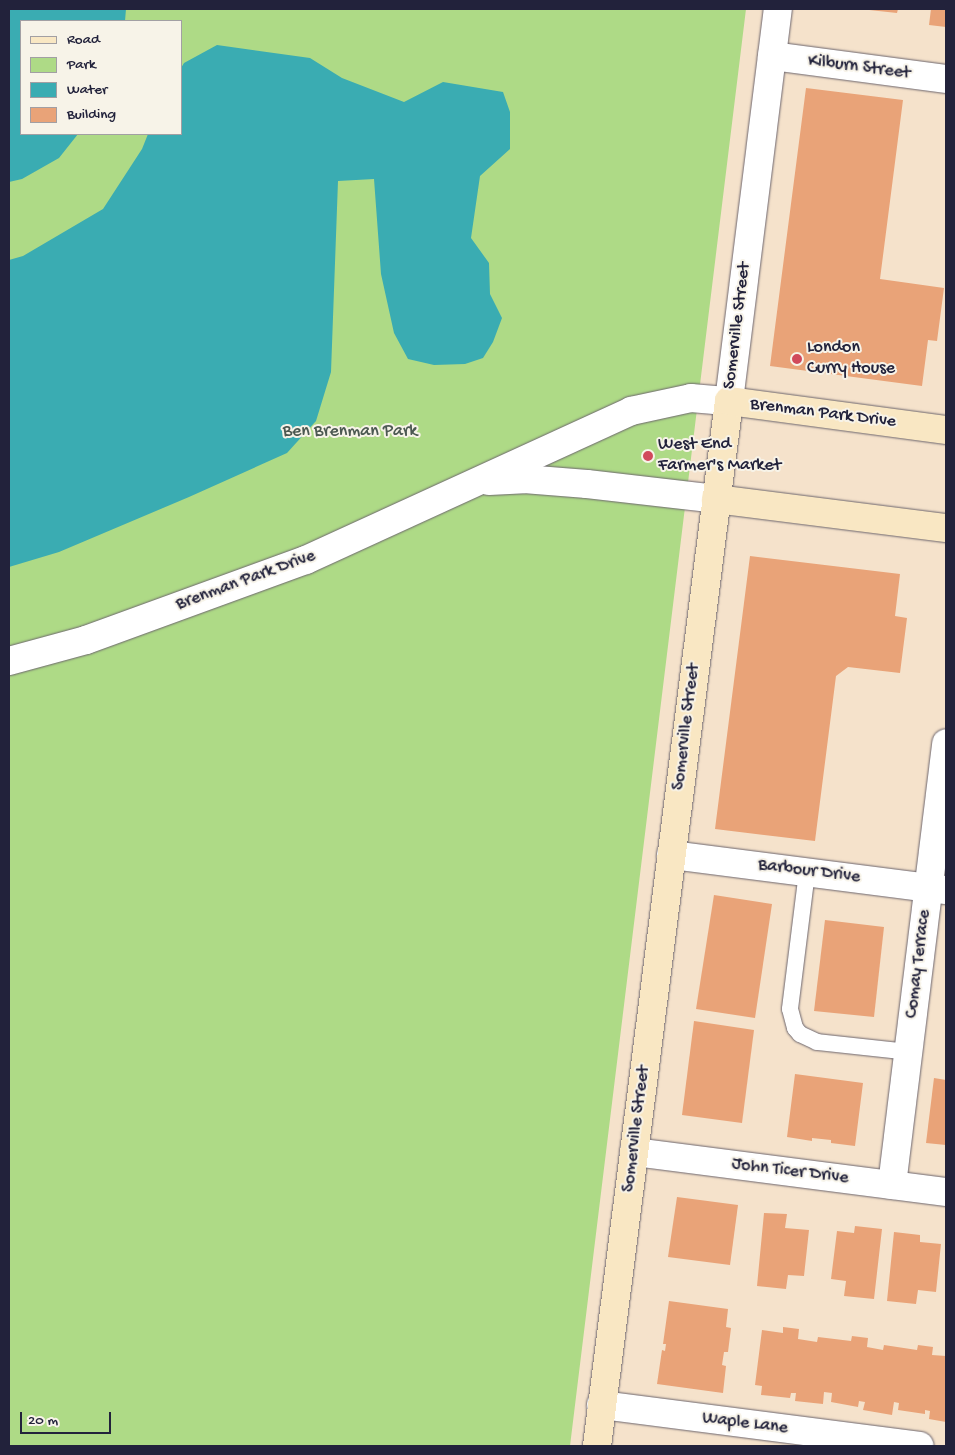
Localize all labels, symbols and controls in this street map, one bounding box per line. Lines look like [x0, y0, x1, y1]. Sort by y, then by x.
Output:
legend [20, 20, 182, 135]
text: Road [67, 31, 100, 49]
street label: Kilburn Street [807, 51, 911, 85]
text: Park [67, 56, 96, 74]
text: Water [67, 81, 107, 99]
text: Building [67, 106, 116, 124]
street label: Somerville Street [720, 261, 756, 391]
place label: London Curry House [807, 338, 895, 380]
marker: London Curry House [791, 353, 803, 365]
street label: Brenman Park Drive [749, 394, 897, 434]
park label: Ben Brenman Park [283, 421, 417, 443]
place label: West End Farmer's Market [658, 435, 781, 478]
marker: West End Farmer's Market [642, 450, 654, 462]
street label: Brenman Park Drive [173, 546, 319, 616]
street label: Somerville Street [669, 662, 705, 792]
street label: Barbour Drive [757, 855, 861, 889]
street label: Comay Terrace [902, 908, 936, 1020]
street label: Somerville Street [619, 1064, 655, 1194]
street label: John Ticer Drive [730, 1154, 850, 1190]
scale bar [22, 1402, 114, 1434]
street label: Waple Lane [701, 1408, 789, 1440]
text: 20 m [28, 1412, 58, 1430]

